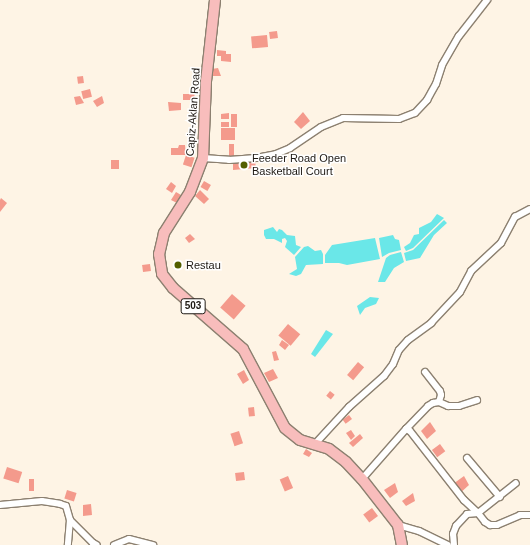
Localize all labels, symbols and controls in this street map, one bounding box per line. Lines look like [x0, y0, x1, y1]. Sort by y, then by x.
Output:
street label: Capiz-Aklan Road [183, 67, 203, 157]
place label: Feeder Road Open Basketball Court [252, 152, 346, 178]
marker: Feeder Road Open Basketball Court [239, 160, 249, 170]
place label: Restau [186, 258, 221, 272]
marker: Restau [173, 260, 183, 270]
road number: 503 [180, 298, 206, 314]

